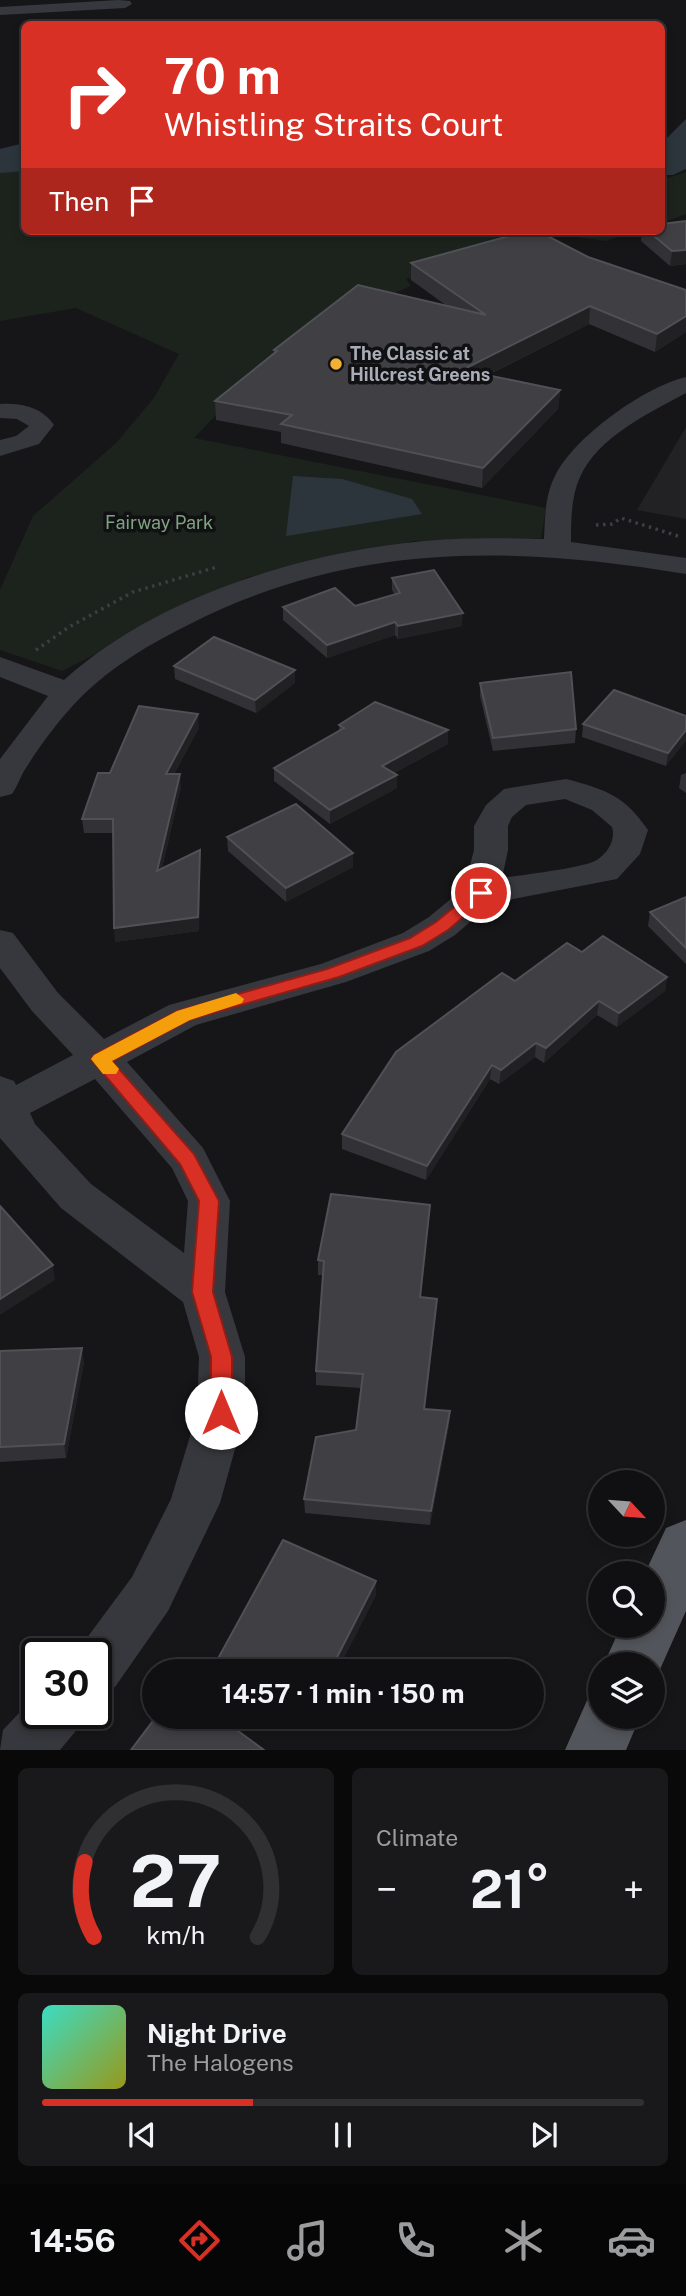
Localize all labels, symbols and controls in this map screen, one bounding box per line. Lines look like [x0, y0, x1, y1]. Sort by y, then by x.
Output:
text: 70 m [164, 47, 281, 105]
icon: right [49, 49, 140, 140]
text: Whistling Straits Court [164, 106, 503, 143]
icon: arrive [123, 182, 161, 220]
text: Then [49, 186, 109, 217]
place label: The Classic at Hillcrest Greens [350, 343, 490, 385]
marker: The Classic at Hillcrest Greens [328, 356, 344, 372]
park label: Fairway Park [105, 512, 213, 533]
pin [451, 863, 511, 923]
icon: arrive [462, 874, 500, 912]
position arrow [184, 1376, 258, 1450]
north arrow [588, 1470, 665, 1547]
map controls [588, 1470, 665, 1729]
button: search [588, 1561, 665, 1638]
speed limit sign: 30 [21, 1638, 112, 1729]
button: layers [588, 1652, 665, 1729]
text: 14:57 · 1 min · 150 m [221, 1678, 465, 1709]
text: Climate [376, 1824, 458, 1851]
text: 27 [130, 1839, 222, 1924]
text: 21° [470, 1859, 550, 1920]
text: − [376, 1867, 397, 1912]
text: + [623, 1867, 644, 1912]
text: km/h [147, 1920, 205, 1950]
text: Night Drive [147, 2018, 287, 2049]
text: The Halogens [147, 2049, 294, 2076]
icon: previous [123, 2116, 161, 2154]
icon: pause [324, 2116, 362, 2154]
icon: next [525, 2116, 563, 2154]
icon: directions [175, 2216, 224, 2265]
icon: music [283, 2216, 332, 2265]
icon: phone [391, 2216, 440, 2265]
icon: climate [499, 2216, 548, 2265]
icon: car [607, 2216, 656, 2265]
text: 14:56 [30, 2222, 116, 2259]

